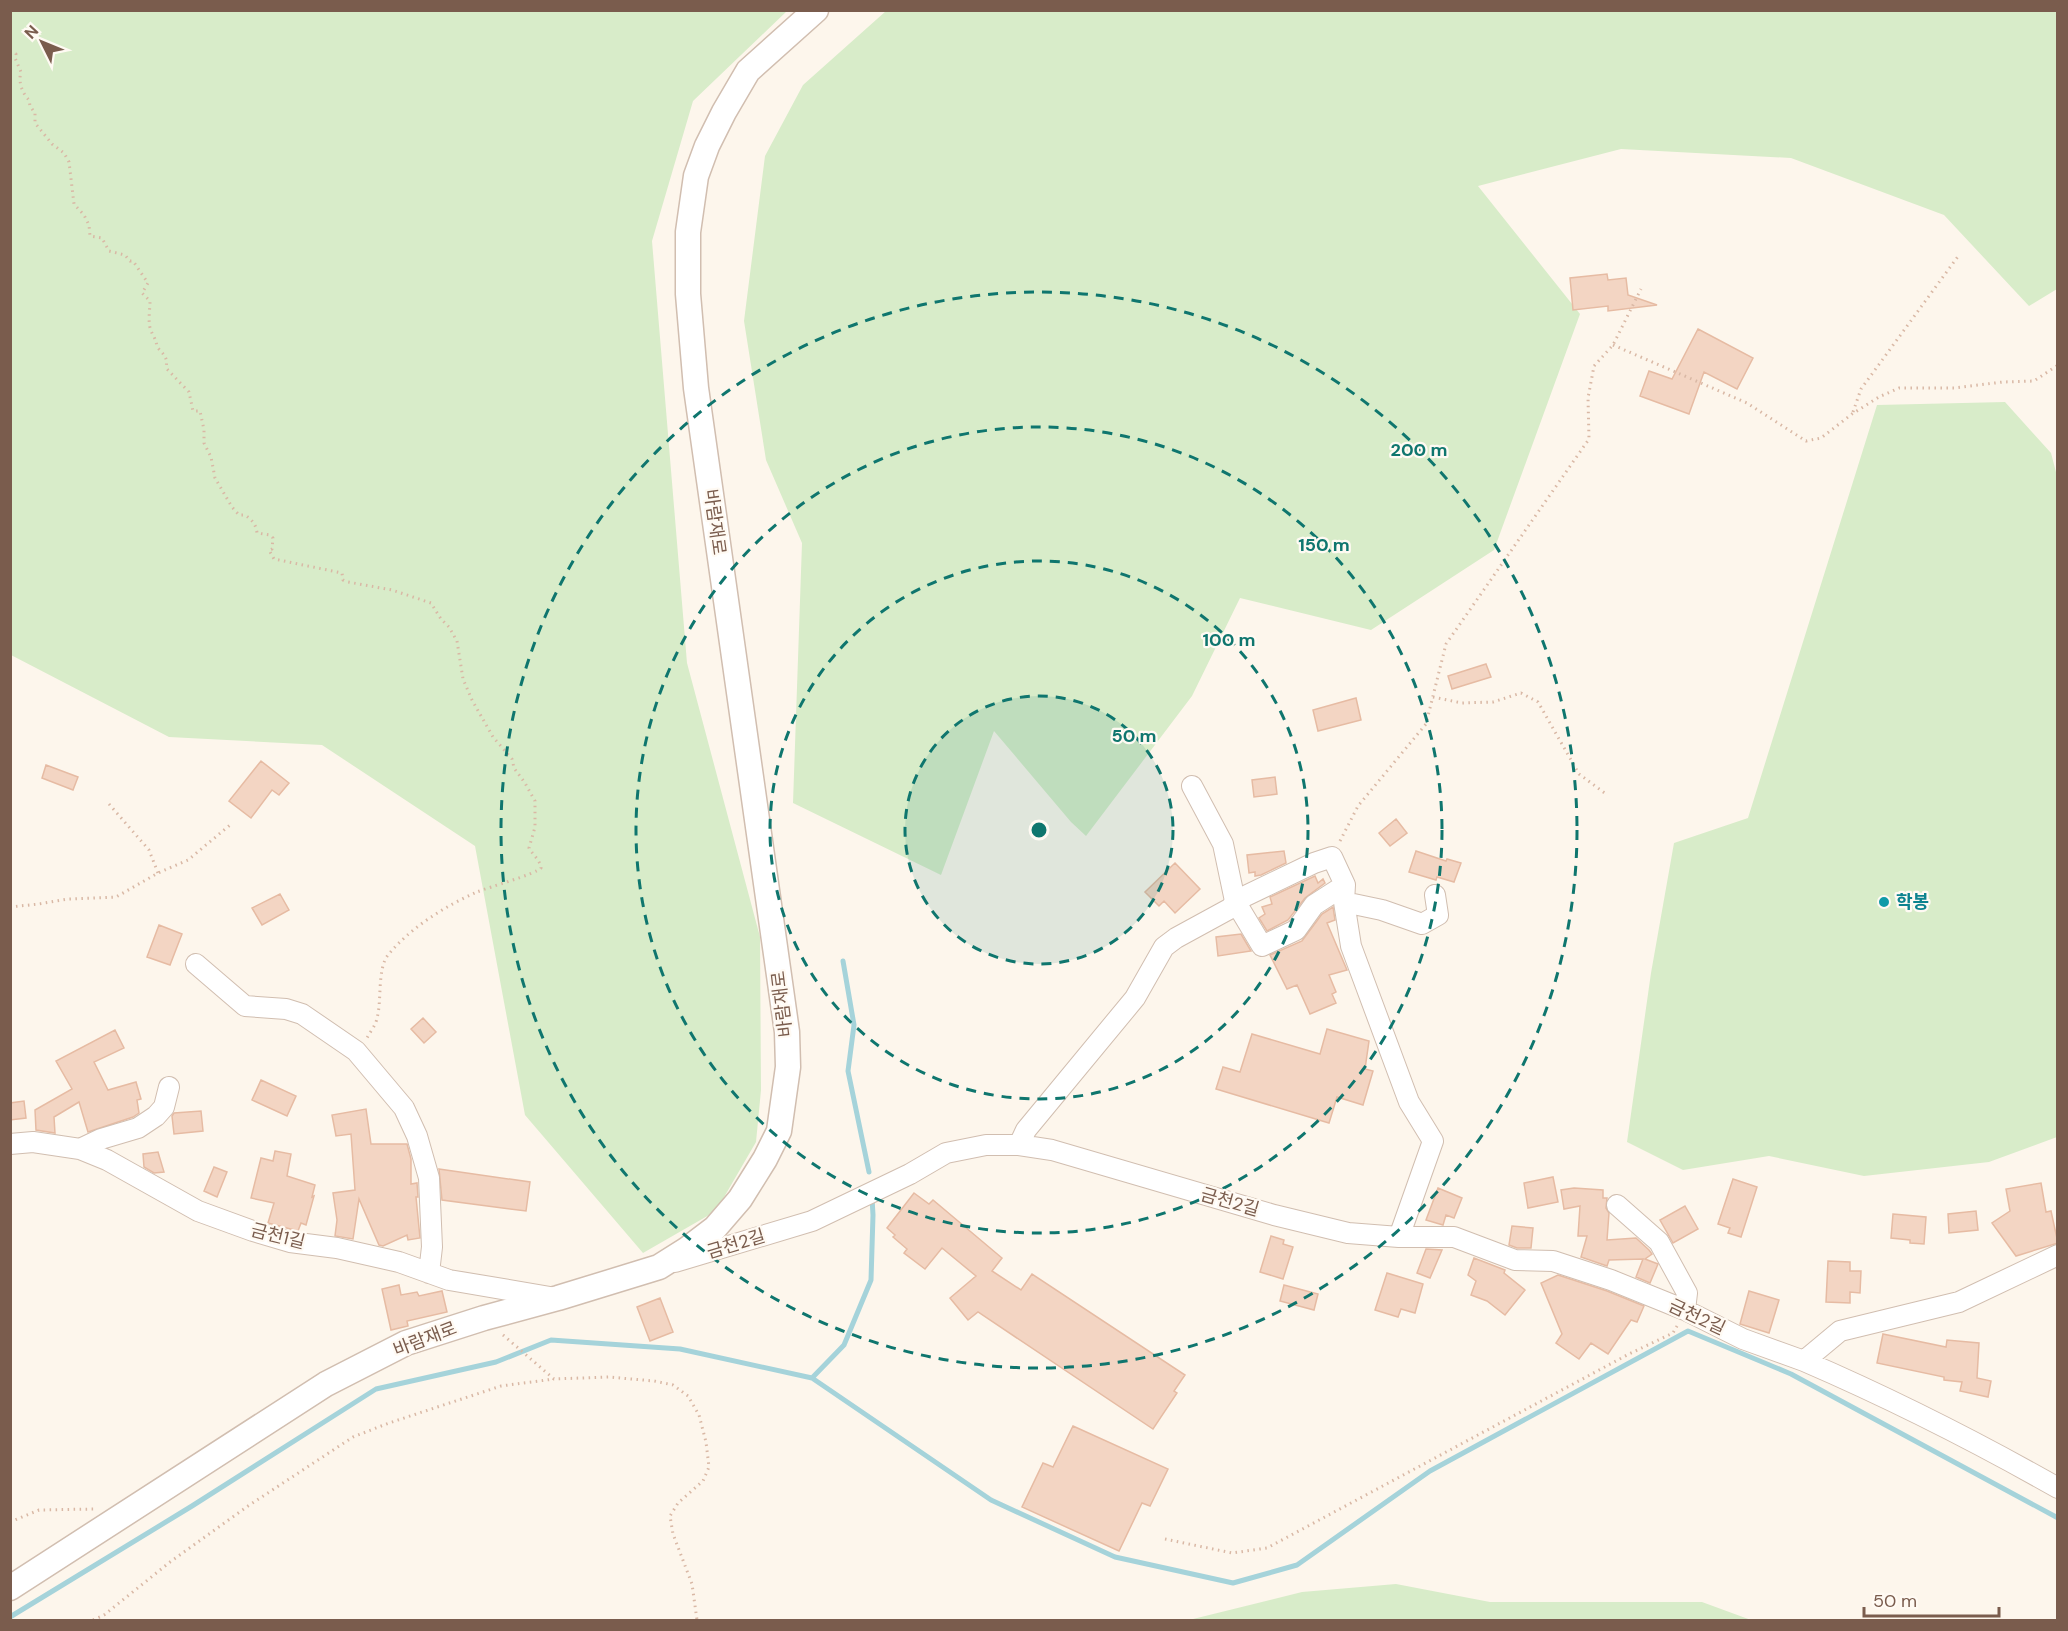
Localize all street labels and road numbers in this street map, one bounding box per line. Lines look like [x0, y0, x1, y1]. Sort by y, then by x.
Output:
street label: 바람재로 [699, 488, 731, 556]
street label: 바람재로 [766, 970, 798, 1038]
street label: 금천2길 [1198, 1182, 1262, 1222]
street label: 금천1길 [248, 1218, 308, 1254]
street label: 금천2길 [704, 1224, 768, 1264]
street label: 금천2길 [1665, 1293, 1729, 1341]
street label: 바람재로 [390, 1316, 460, 1362]

